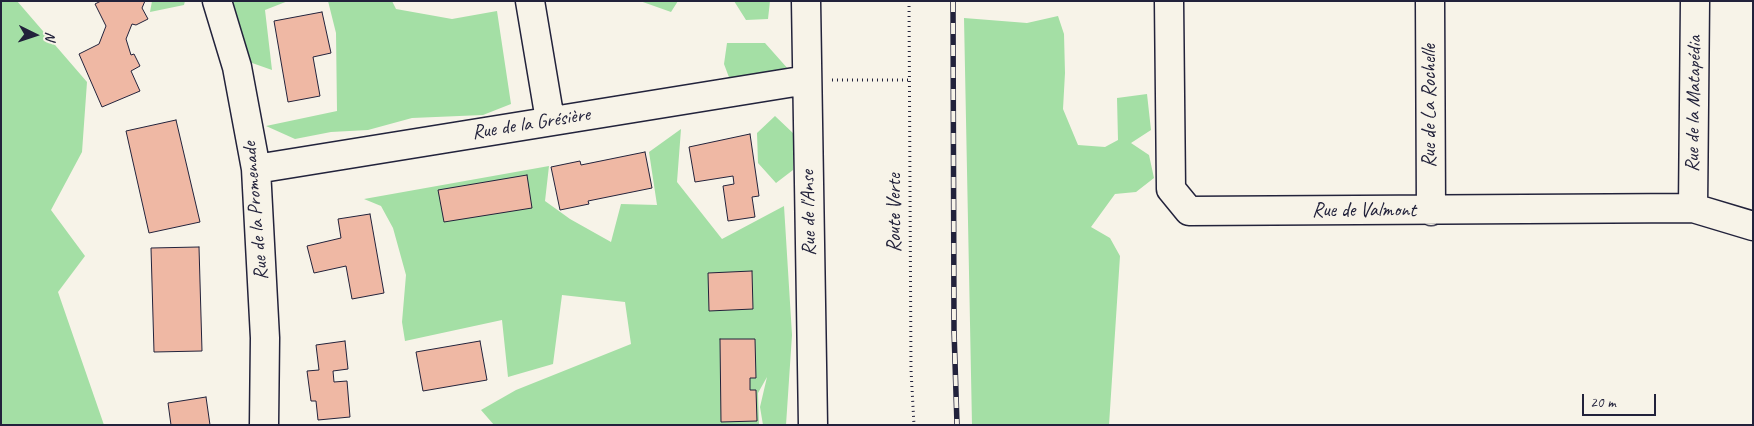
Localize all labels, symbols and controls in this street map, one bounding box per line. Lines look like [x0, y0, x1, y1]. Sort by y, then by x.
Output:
north arrow [10, 10, 60, 60]
text: N [42, 31, 59, 41]
street label: Rue de la Matapédia [1681, 36, 1707, 172]
street label: Rue de La Rochelle [1418, 44, 1442, 168]
street label: Rue de la Grésière [470, 103, 592, 145]
street label: Rue de la Promenade [238, 141, 274, 281]
street label: Rue de l'Anse [796, 170, 822, 256]
street label: Route Verte [883, 174, 907, 252]
street label: Rue de Valmont [1312, 199, 1416, 223]
scale bar [1584, 384, 1658, 416]
text: 20 m [1590, 393, 1616, 412]

